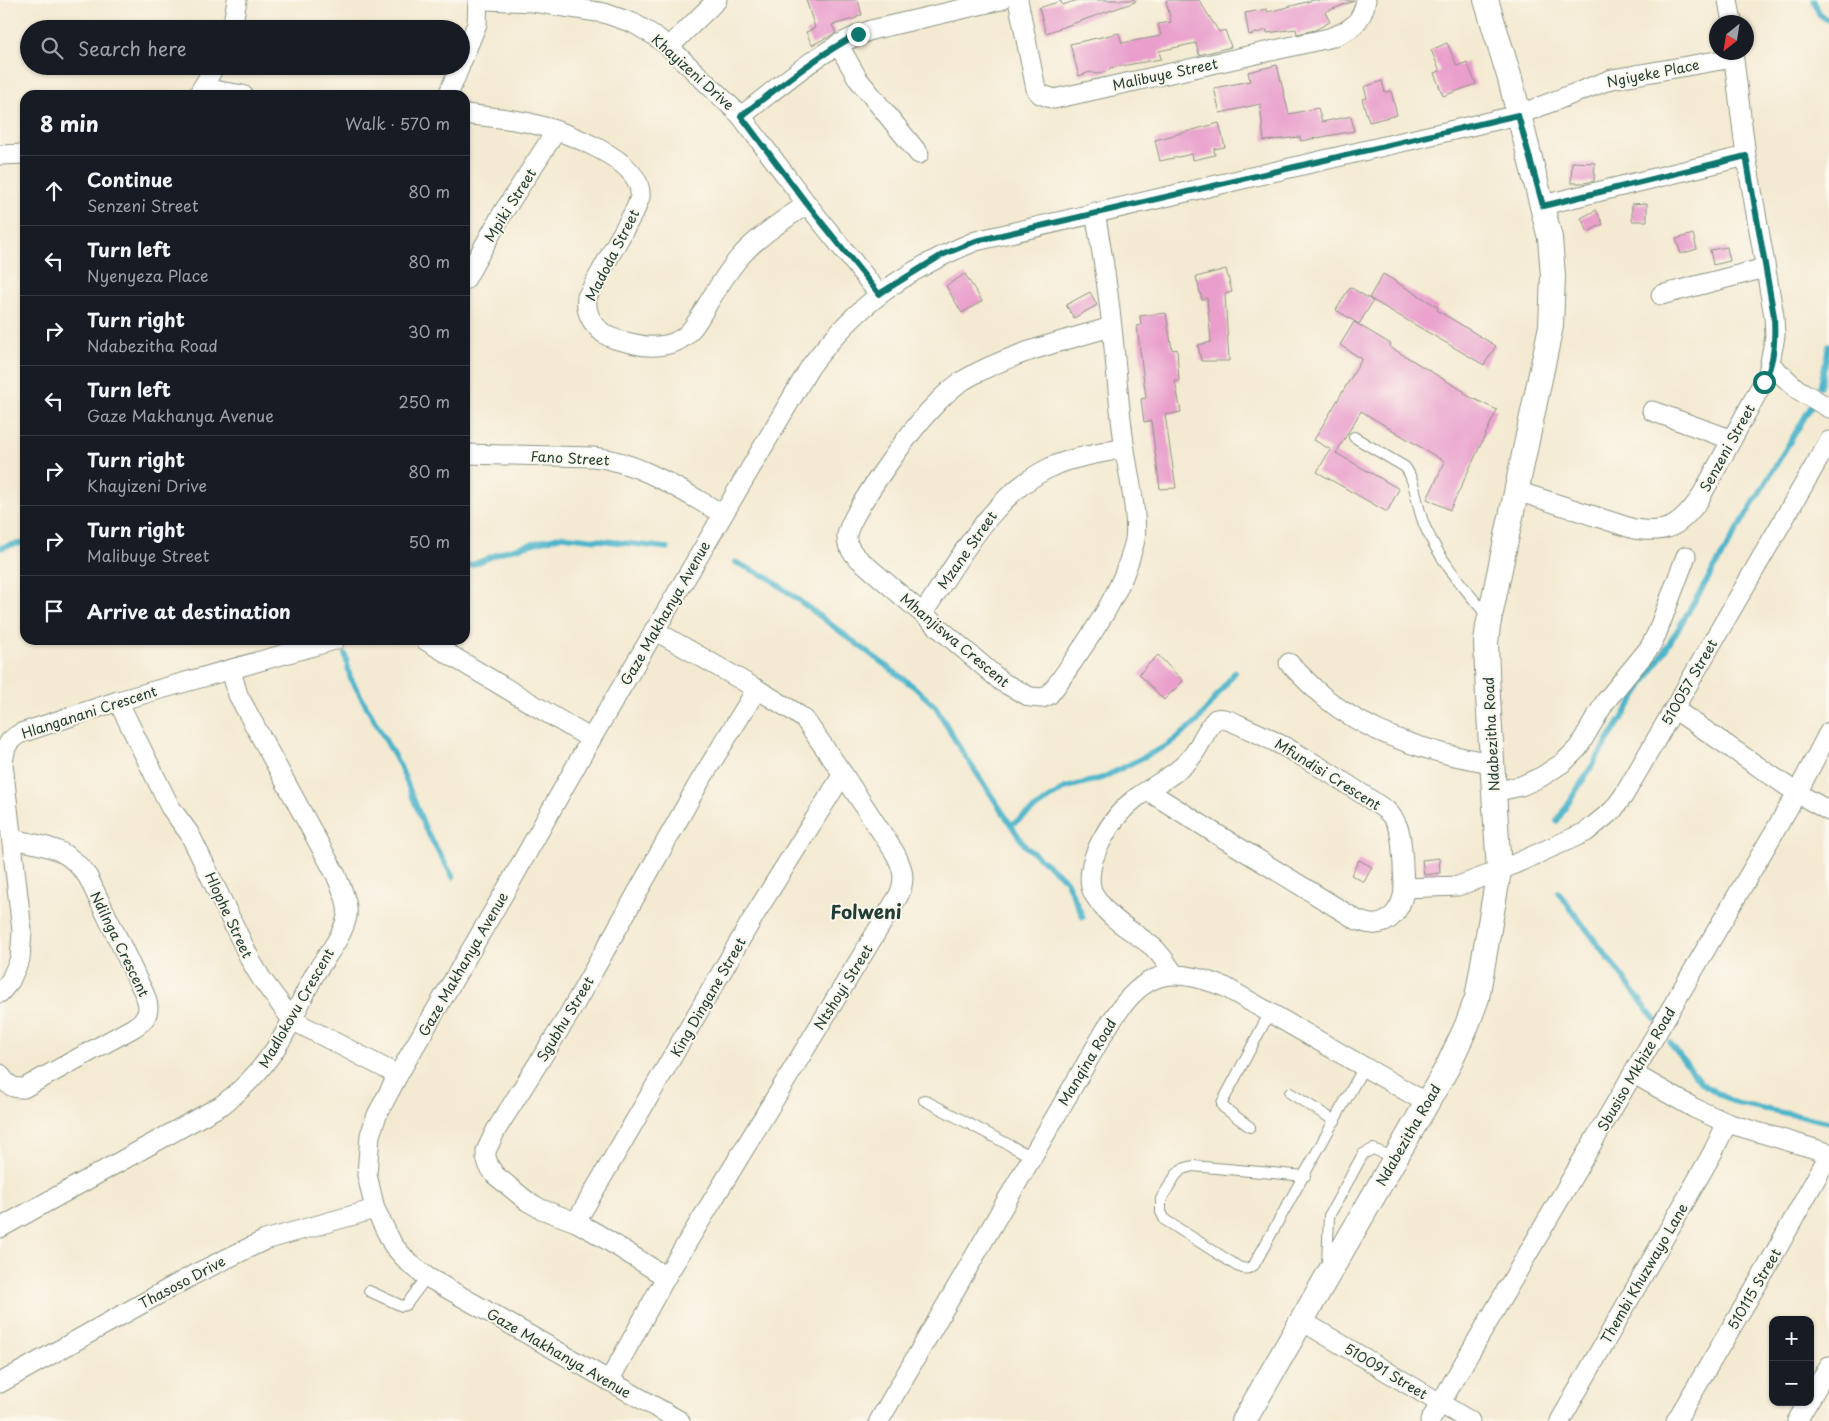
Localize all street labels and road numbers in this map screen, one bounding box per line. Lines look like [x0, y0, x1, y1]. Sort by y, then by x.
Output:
street label: Khayizeni Drive [647, 29, 739, 115]
street label: Malibuye Street [1110, 53, 1220, 95]
street label: Ngiyeke Place [1605, 54, 1701, 92]
street label: Mpiki Street [479, 164, 541, 246]
street label: Madoda Street [580, 205, 644, 305]
street label: Senzeni Street [1694, 400, 1760, 496]
street label: Fano Street [530, 445, 610, 471]
street label: Mzane Street [932, 506, 1002, 593]
street label: Gaze Makhanya Avenue [615, 537, 715, 689]
street label: Mhanjiswa Crescent [896, 588, 1014, 692]
street label: 510057 Street [1656, 635, 1722, 729]
street label: Ndabezitha Road [1478, 676, 1504, 792]
street label: Hlanganani Crescent [19, 680, 160, 744]
street label: Mfundisi Crescent [1271, 733, 1385, 815]
street label: Hlophe Street [200, 869, 258, 962]
street label: Ndilnga Crescent [85, 888, 155, 1001]
street label: Gaze Makhanya Avenue [413, 888, 513, 1040]
street label: King Dingane Street [665, 933, 751, 1061]
street label: Ntshoyi Street [808, 940, 878, 1034]
street label: Madlokovu Crescent [253, 944, 339, 1072]
street label: Sgubhu Street [531, 972, 599, 1066]
street label: Sbusiso Mkhize Road [1592, 1003, 1680, 1135]
street label: Manqina Road [1053, 1014, 1121, 1110]
street label: Ndabezitha Road [1370, 1080, 1446, 1190]
street label: Thembi Khuzwayo Lane [1595, 1199, 1693, 1347]
street label: 510115 Street [1722, 1244, 1786, 1334]
street label: Thasoso Drive [135, 1250, 229, 1314]
street label: Gaze Makhanya Avenue [483, 1303, 635, 1403]
street label: 510091 Street [1340, 1338, 1432, 1404]

